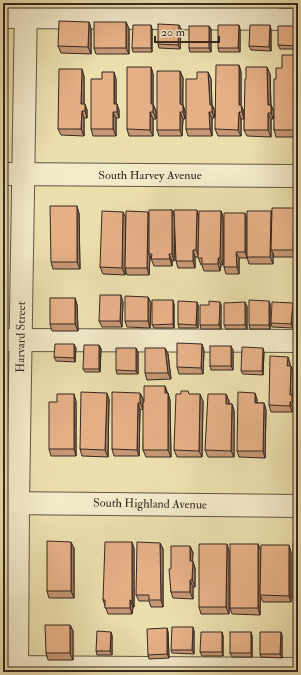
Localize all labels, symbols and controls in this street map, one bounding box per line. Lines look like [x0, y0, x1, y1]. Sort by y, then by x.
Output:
scale bar [155, 18, 219, 44]
text: 20 m [161, 25, 186, 40]
street label: South Harvey Avenue [98, 168, 202, 183]
street label: Harvard Street [13, 301, 29, 373]
street label: South Highland Avenue [93, 496, 207, 512]

